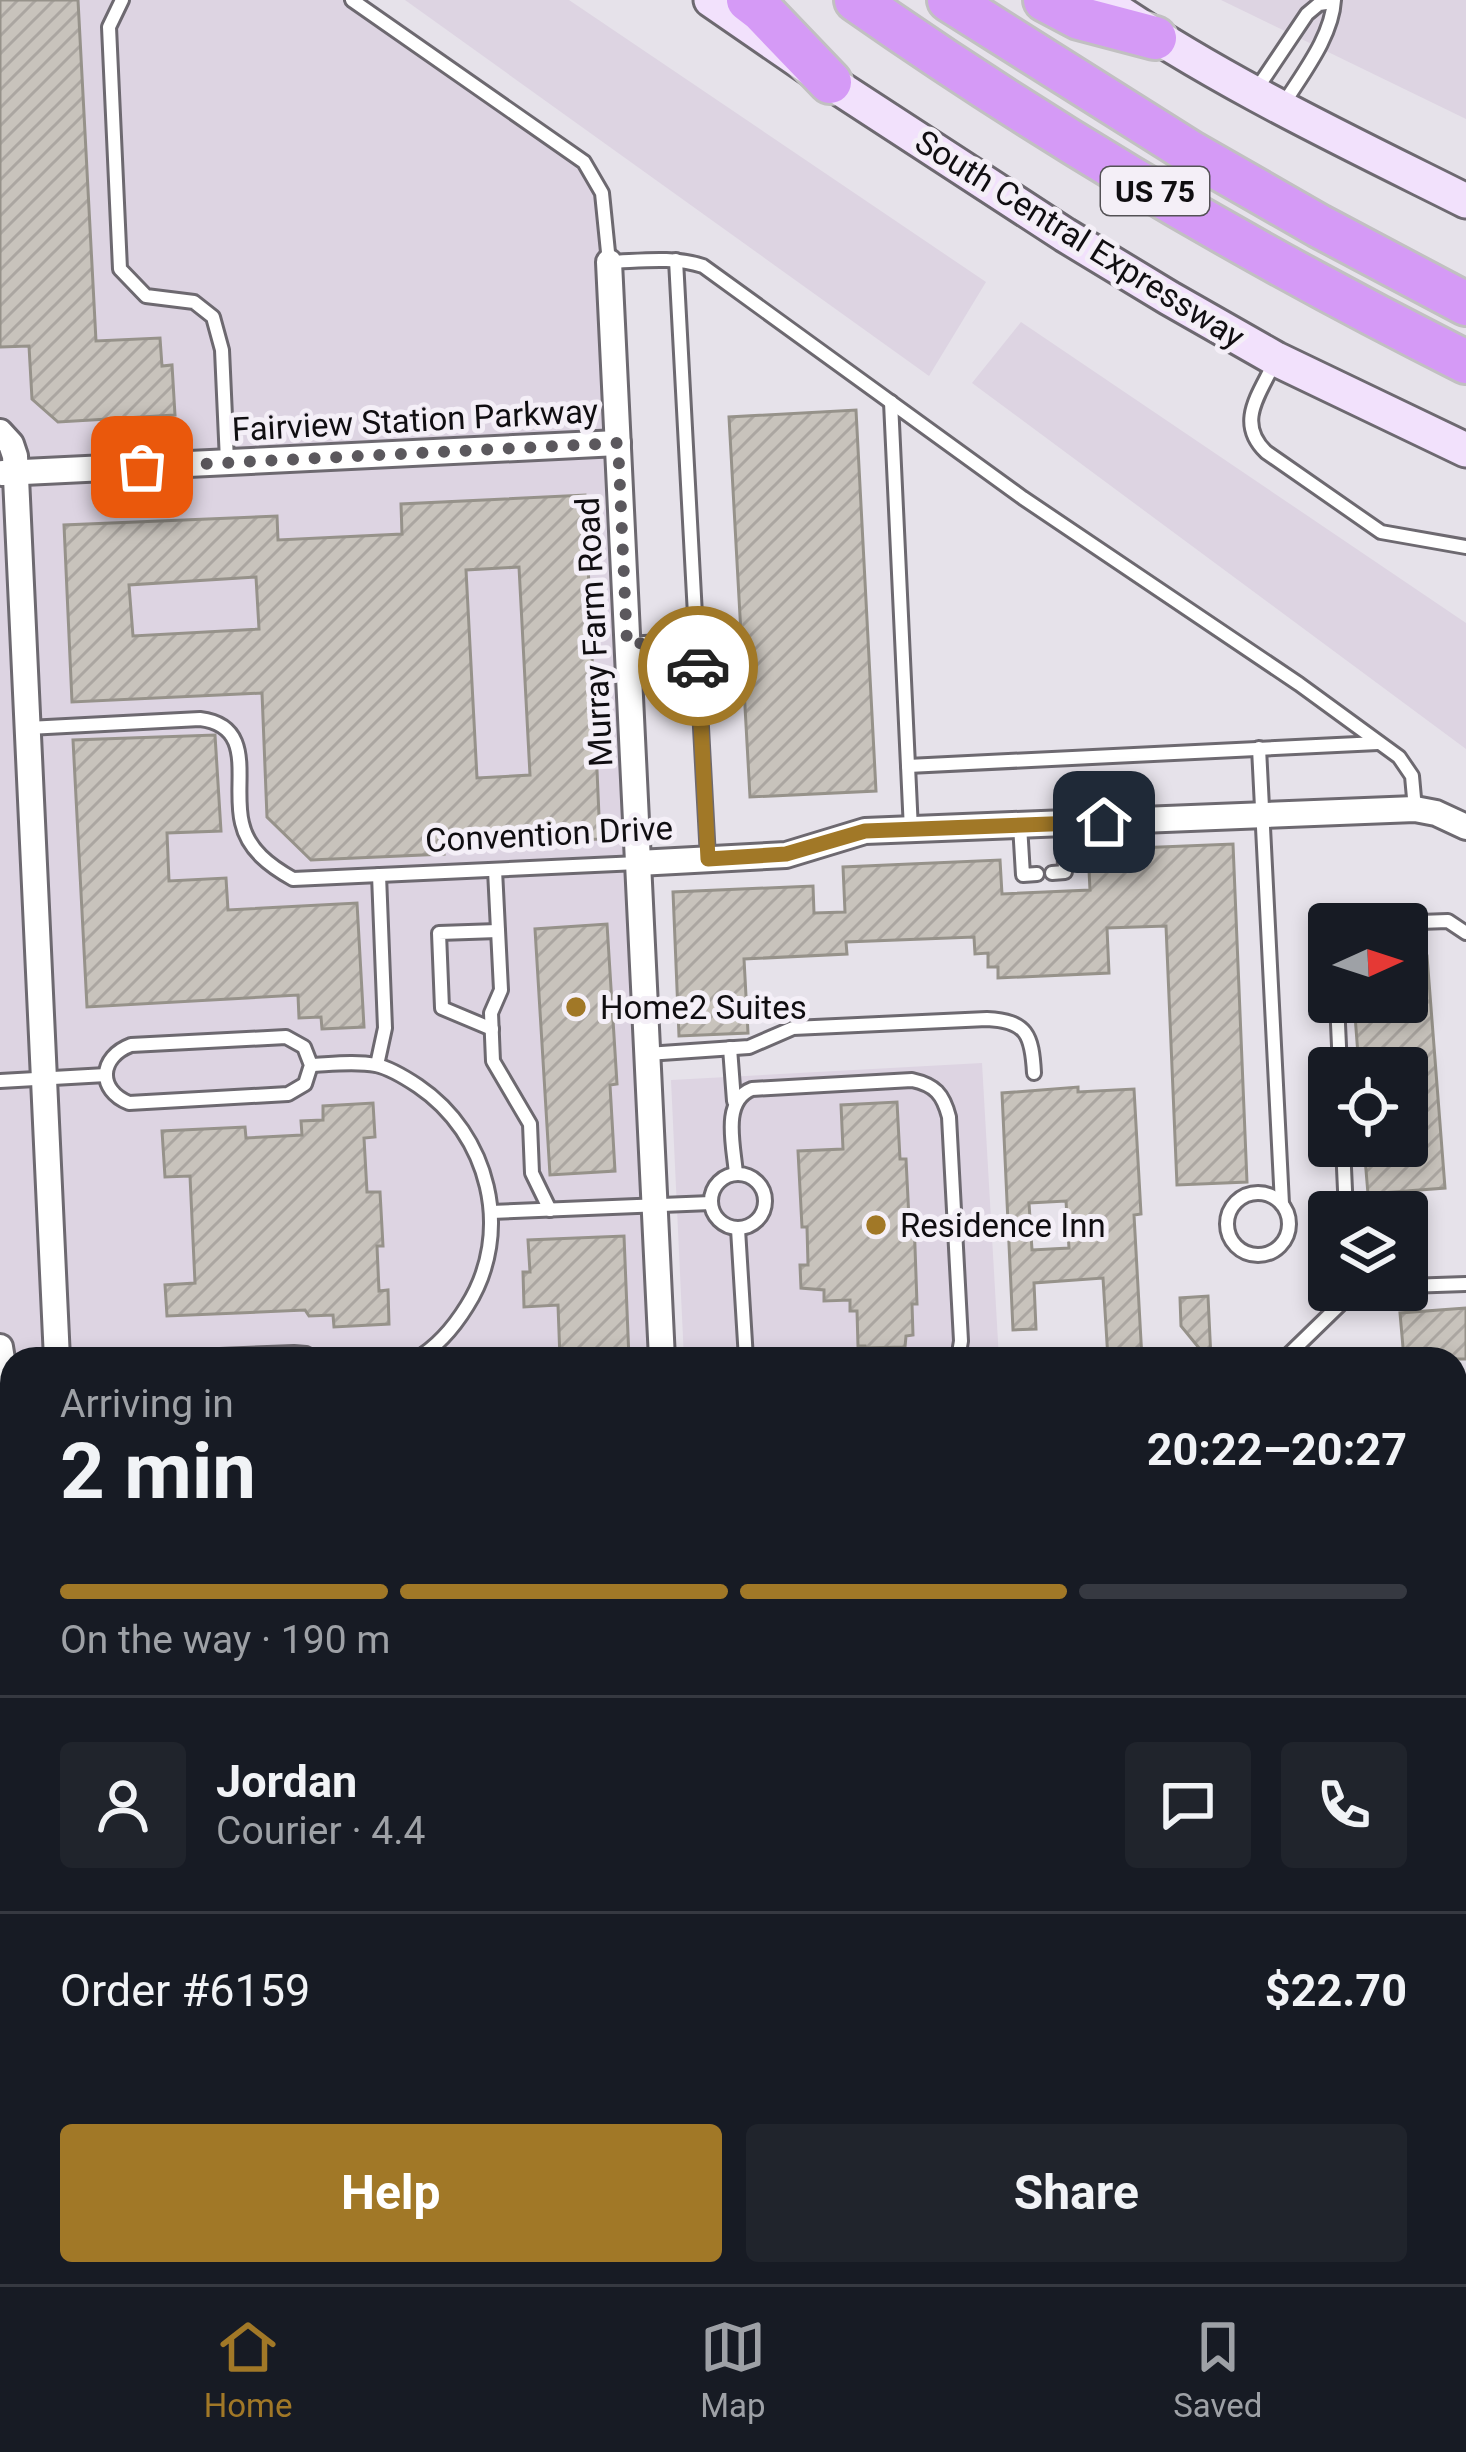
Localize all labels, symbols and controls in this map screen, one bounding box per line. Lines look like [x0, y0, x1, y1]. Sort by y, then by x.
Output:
street label: South Central Expressway [908, 122, 1252, 357]
road number: US 75 [1101, 167, 1209, 215]
street label: Fairview Station Parkway [231, 391, 599, 449]
pin [91, 416, 193, 518]
icon: bag [109, 434, 175, 500]
street label: Murray Farm Road [567, 496, 621, 768]
courier [638, 606, 758, 726]
icon: car [665, 633, 731, 699]
pin [1053, 771, 1155, 873]
icon: home [1071, 789, 1137, 855]
street label: Convention Drive [424, 808, 674, 860]
north arrow [1308, 903, 1428, 1023]
map controls [1308, 903, 1428, 1311]
place label: Home2 Suites [600, 988, 807, 1027]
marker: Home2 Suites [563, 994, 589, 1020]
button: locate [1308, 1047, 1428, 1167]
button: layers [1308, 1191, 1428, 1311]
place label: Residence Inn [900, 1206, 1106, 1245]
marker: Residence Inn [863, 1212, 889, 1238]
text: Arriving in [60, 1381, 234, 1427]
text: 20:22–20:27 [1147, 1423, 1407, 1476]
text: 2 min [60, 1426, 256, 1517]
text: On the way · 190 m [60, 1617, 391, 1663]
button: person [60, 1742, 186, 1868]
button: chat [1125, 1742, 1251, 1868]
button: phone [1281, 1742, 1407, 1868]
text: Jordan [216, 1755, 357, 1808]
text: Courier · 4.4 [216, 1808, 425, 1854]
text: Order #6159 [60, 1964, 310, 2017]
text: $22.70 [1265, 1964, 1407, 2017]
button: Help [60, 2124, 722, 2262]
button: Share [746, 2124, 1407, 2262]
tab: Home [204, 2314, 292, 2425]
tab: Map [700, 2314, 766, 2425]
tab: Saved [1173, 2314, 1262, 2425]

